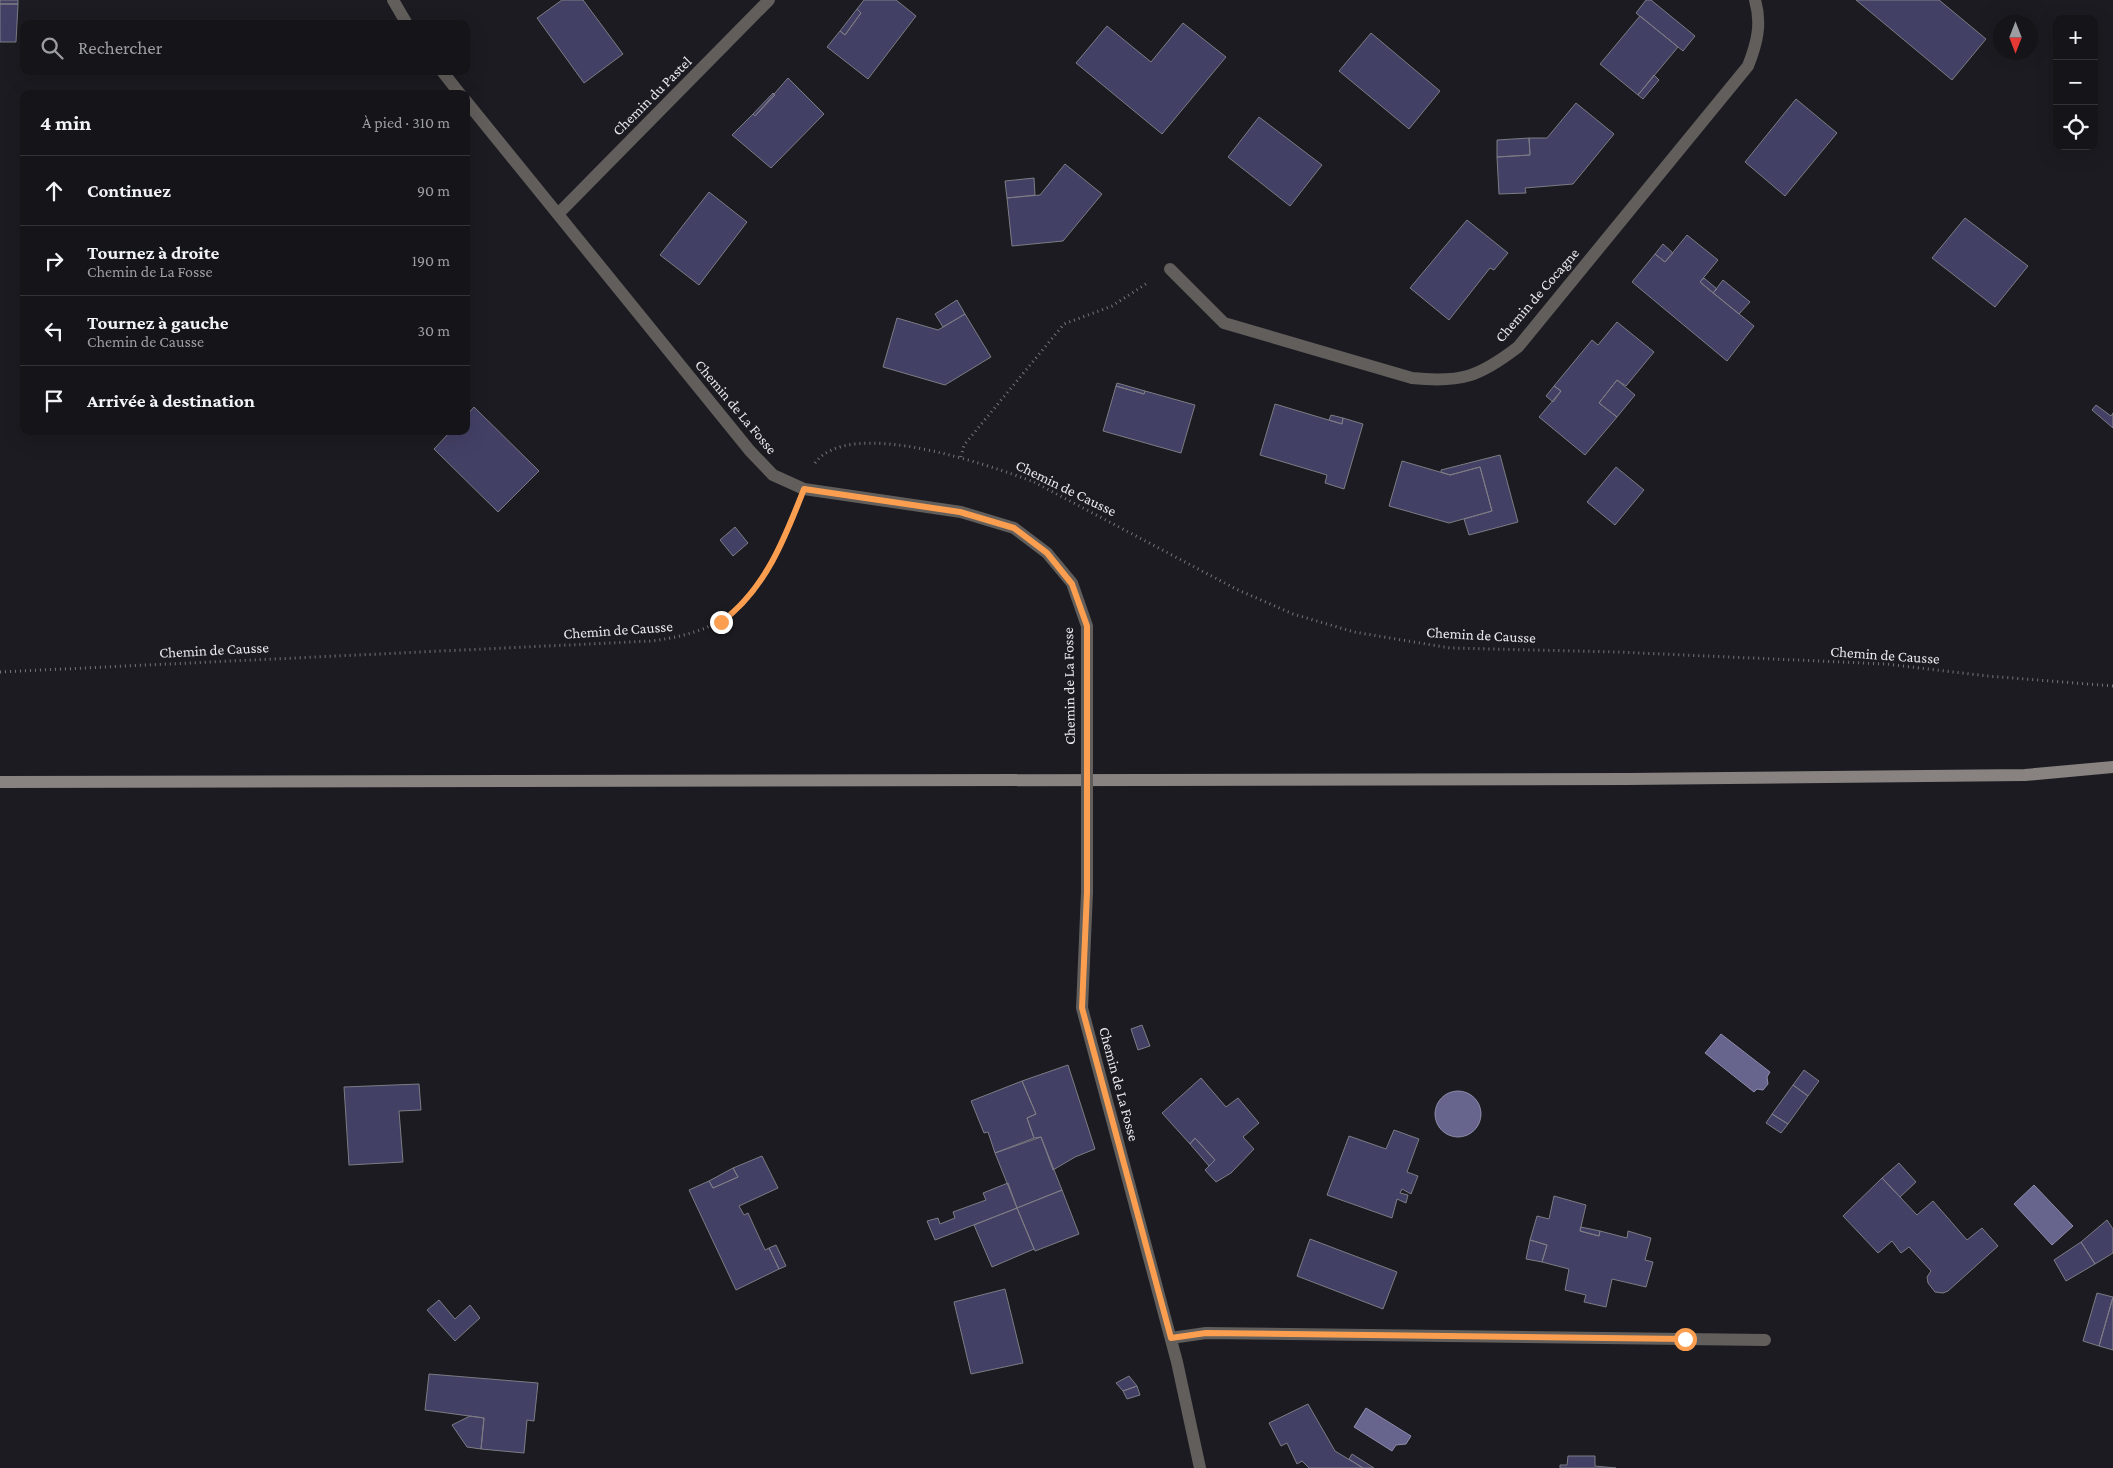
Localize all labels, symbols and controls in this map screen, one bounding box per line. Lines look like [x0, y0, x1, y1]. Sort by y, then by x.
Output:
north arrow [1993, 15, 2038, 60]
map controls [2053, 15, 2098, 150]
button: + [2053, 15, 2098, 60]
search box [20, 20, 470, 75]
icon: search [38, 34, 66, 62]
text: Rechercher [78, 37, 162, 58]
street label: Chemin du Pastel [609, 53, 695, 139]
button: − [2053, 60, 2098, 105]
button: locate [2053, 105, 2098, 150]
text: 4 min [40, 111, 91, 135]
text: À pied · 310 m [362, 114, 450, 131]
icon: ahead [40, 177, 68, 205]
text: Continuez [87, 180, 171, 201]
text: 90 m [417, 182, 450, 199]
text: Tournez à droite [87, 242, 219, 263]
street label: Chemin de Cocagne [1492, 245, 1583, 346]
icon: right [40, 247, 68, 275]
text: 190 m [412, 252, 450, 269]
text: Chemin de La Fosse [87, 263, 213, 280]
text: Tournez à gauche [87, 312, 229, 333]
icon: left [40, 317, 68, 345]
text: 30 m [418, 322, 450, 339]
text: Chemin de Causse [87, 333, 204, 350]
street label: Chemin de La Fosse [692, 357, 780, 458]
icon: arrive [40, 387, 68, 415]
text: Arrivée à destination [87, 390, 255, 411]
street label: Chemin de Causse [1013, 457, 1119, 519]
route end [710, 611, 733, 634]
street label: Chemin de Causse [563, 618, 674, 642]
street label: Chemin de Causse [1426, 624, 1537, 646]
street label: Chemin de La Fosse [1060, 627, 1078, 745]
street label: Chemin de Causse [159, 639, 270, 661]
street label: Chemin de Causse [1830, 643, 1941, 667]
street label: Chemin de La Fosse [1096, 1025, 1142, 1143]
route start [1674, 1328, 1697, 1351]

